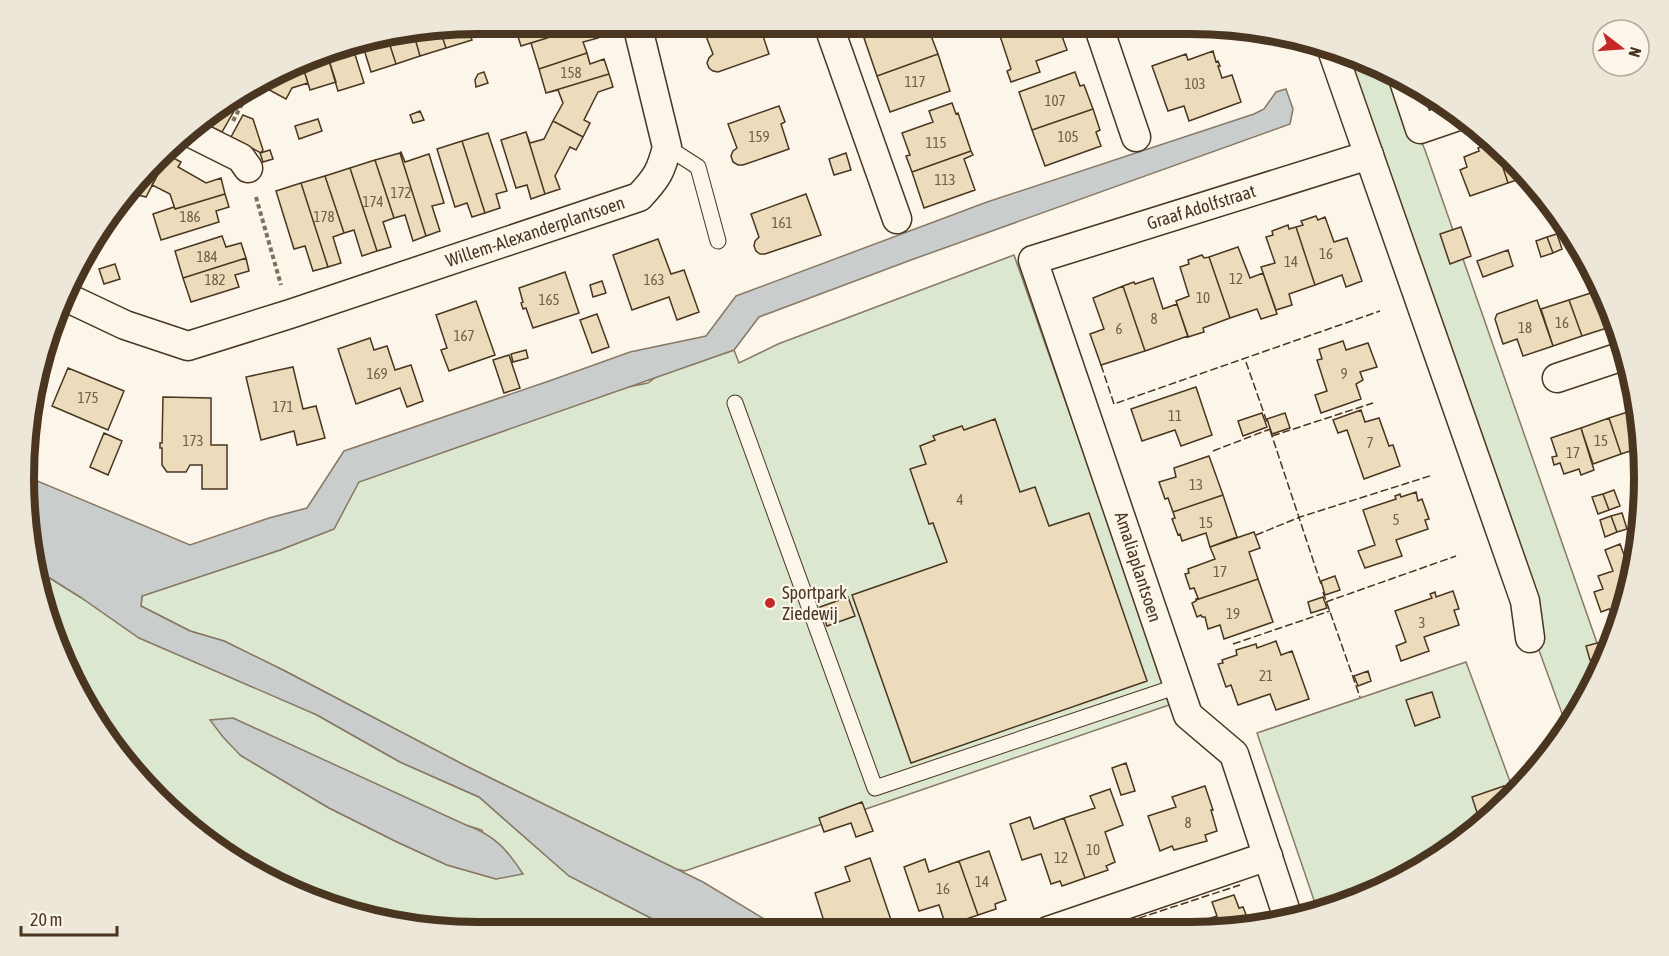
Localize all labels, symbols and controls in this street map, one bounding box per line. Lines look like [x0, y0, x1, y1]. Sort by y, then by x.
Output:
north arrow [1591, 18, 1651, 78]
text: N [1625, 45, 1645, 60]
house number: 158 [560, 64, 582, 81]
house number: 117 [904, 73, 926, 90]
house number: 103 [1184, 75, 1206, 92]
house number: 107 [1044, 92, 1066, 109]
house number: 159 [748, 128, 770, 145]
house number: 105 [1057, 128, 1079, 145]
house number: 115 [925, 134, 947, 151]
house number: 113 [934, 171, 956, 188]
street label: Graaf Adolfstraat [1144, 180, 1258, 234]
house number: 172 [390, 184, 412, 201]
street label: Willem-Alexanderplantsoen [443, 192, 627, 271]
house number: 174 [362, 193, 384, 210]
house number: 186 [179, 208, 201, 225]
house number: 178 [313, 208, 335, 225]
house number: 161 [771, 214, 793, 231]
house number: 16 [1319, 245, 1333, 262]
house number: 184 [196, 248, 218, 265]
house number: 14 [1284, 253, 1298, 270]
house number: 12 [1229, 270, 1243, 287]
house number: 182 [204, 271, 226, 288]
house number: 163 [643, 271, 665, 288]
house number: 10 [1196, 289, 1210, 306]
house number: 165 [538, 291, 560, 308]
house number: 8 [1150, 310, 1158, 327]
house number: 16 [1555, 314, 1569, 331]
house number: 18 [1518, 319, 1532, 336]
house number: 6 [1115, 320, 1123, 337]
house number: 167 [453, 327, 475, 344]
house number: 169 [366, 365, 388, 382]
house number: 9 [1340, 365, 1348, 382]
house number: 175 [77, 389, 99, 406]
house number: 171 [272, 398, 294, 415]
house number: 11 [1168, 407, 1182, 424]
house number: 173 [182, 432, 204, 449]
house number: 15 [1594, 432, 1608, 449]
house number: 7 [1366, 434, 1374, 451]
house number: 17 [1566, 444, 1580, 461]
house number: 13 [1189, 476, 1203, 493]
house number: 4 [956, 491, 964, 508]
street label: Amaliaplantsoen [1111, 509, 1166, 625]
house number: 5 [1392, 511, 1400, 528]
house number: 15 [1199, 514, 1213, 531]
house number: 17 [1213, 563, 1227, 580]
place label: Sportpark Ziedewij [782, 582, 847, 624]
marker: Sportpark Ziedewij [763, 596, 777, 610]
house number: 19 [1226, 605, 1240, 622]
house number: 3 [1418, 614, 1426, 631]
house number: 21 [1259, 667, 1273, 684]
house number: 8 [1184, 814, 1192, 831]
house number: 10 [1086, 841, 1100, 858]
house number: 12 [1054, 849, 1068, 866]
house number: 14 [975, 873, 989, 890]
house number: 16 [936, 880, 950, 897]
scale bar [21, 899, 117, 937]
text: 20 m [30, 909, 62, 930]

